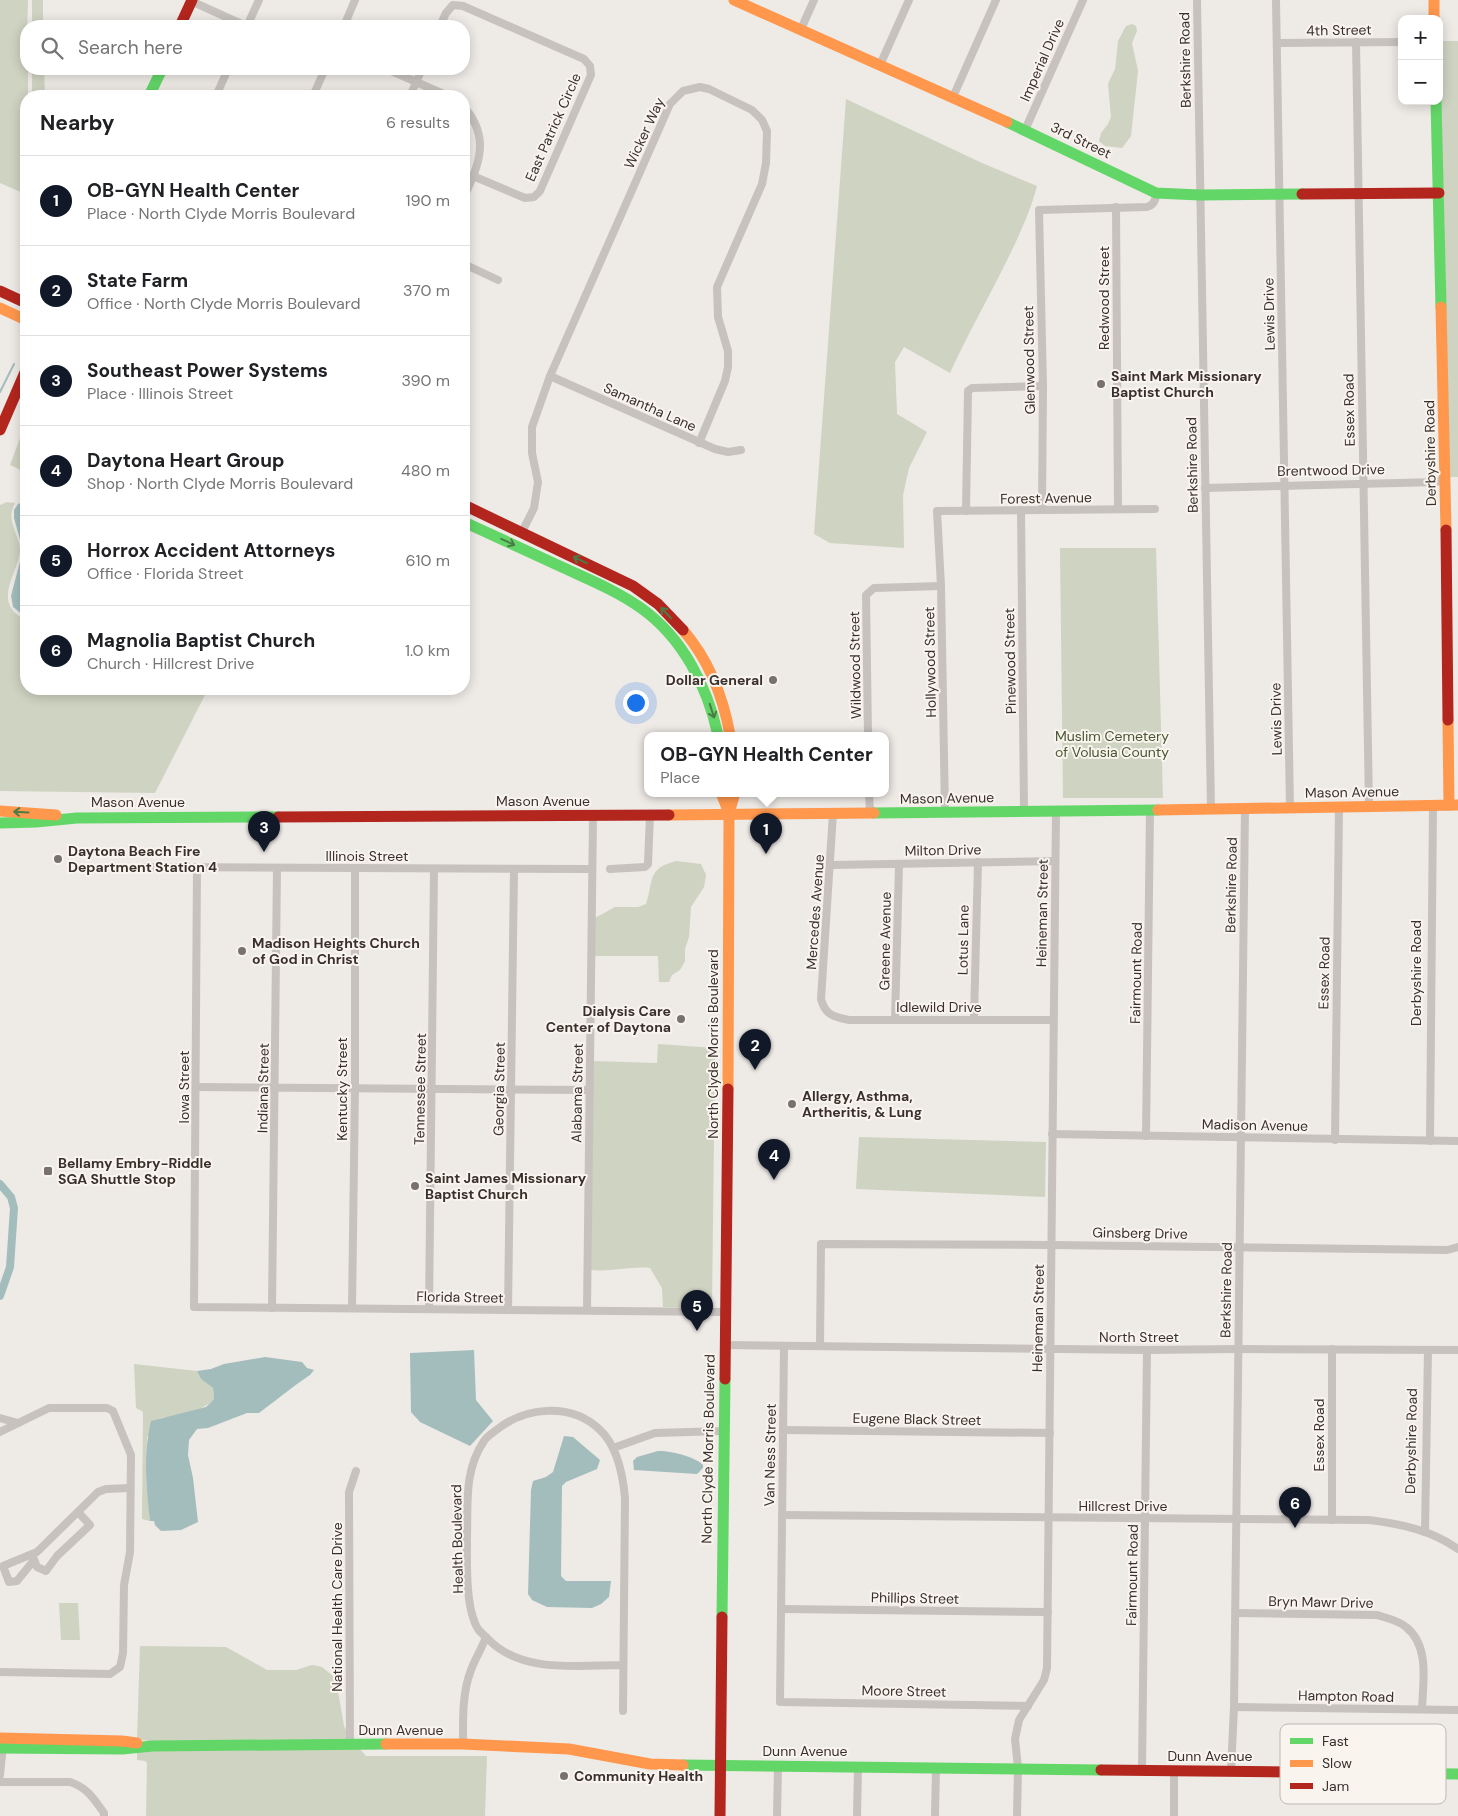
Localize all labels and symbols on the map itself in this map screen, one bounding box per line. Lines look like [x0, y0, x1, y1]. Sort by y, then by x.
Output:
street label: Berkshire Road [1175, 12, 1195, 108]
street label: Imperial Drive [1016, 16, 1068, 104]
street label: 4th Street [1306, 20, 1372, 40]
street label: East Patrick Circle [521, 70, 585, 184]
street label: Wicker Way [620, 94, 668, 171]
street label: 3rd Street [1048, 118, 1114, 162]
street label: Redwood Street [1095, 246, 1113, 350]
street label: Lewis Drive [1259, 277, 1279, 351]
street label: Glenwood Street [1019, 305, 1039, 415]
place label: Saint Mark Missionary Baptist Church [1111, 367, 1262, 401]
street label: Essex Road [1339, 373, 1359, 447]
street label: Samantha Lane [601, 378, 699, 436]
marker: Saint Mark Missionary Baptist Church [1095, 378, 1107, 390]
street label: Derbyshire Road [1420, 400, 1440, 506]
street label: Berkshire Road [1182, 417, 1202, 513]
street label: Brentwood Drive [1277, 460, 1385, 480]
street label: Forest Avenue [1000, 488, 1092, 508]
one-way arrow [500, 538, 515, 547]
one-way arrow [573, 554, 588, 564]
one-way arrow [660, 606, 672, 619]
street label: Hollywood Street [920, 606, 940, 718]
street label: Pinewood Street [1000, 608, 1020, 714]
street label: Wildwood Street [845, 611, 865, 719]
place label: Dollar General [666, 671, 763, 689]
marker: Dollar General [767, 674, 779, 686]
street label: Lewis Drive [1266, 682, 1286, 756]
your location [623, 690, 649, 716]
one-way arrow [708, 703, 717, 719]
park label: Muslim Cemetery of Volusia County [1055, 727, 1169, 761]
street label: Mason Avenue [1305, 782, 1399, 802]
street label: Mason Avenue [900, 788, 994, 808]
street label: Mason Avenue [496, 792, 590, 810]
street label: Mason Avenue [91, 793, 185, 811]
one-way arrow [13, 807, 29, 816]
pin: 3 [248, 811, 280, 852]
pin: 1 [750, 813, 782, 854]
street label: Berkshire Road [1221, 837, 1241, 933]
street label: Milton Drive [904, 840, 982, 860]
place label: Daytona Beach Fire Department Station 4 [68, 842, 217, 876]
street label: Illinois Street [325, 847, 409, 865]
marker: Daytona Beach Fire Department Station 4 [52, 853, 64, 865]
street label: Mercedes Avenue [802, 854, 828, 970]
street label: Heineman Street [1032, 859, 1052, 967]
street label: Greene Avenue [875, 891, 895, 991]
street label: Lotus Lane [953, 905, 973, 975]
street label: Derbyshire Road [1407, 920, 1425, 1026]
street label: Fairmount Road [1126, 922, 1146, 1024]
place label: Madison Heights Church of God in Christ [252, 934, 420, 968]
street label: Essex Road [1314, 936, 1334, 1010]
marker: Madison Heights Church of God in Christ [236, 945, 248, 957]
street label: North Clyde Morris Boulevard [704, 949, 722, 1139]
street label: Idlewild Drive [896, 998, 982, 1016]
place label: Dialysis Care Center of Daytona [546, 1002, 671, 1036]
marker: Dialysis Care Center of Daytona [675, 1013, 687, 1025]
pin: 2 [739, 1029, 771, 1070]
street label: Tennessee Street [410, 1033, 430, 1145]
street label: Kentucky Street [333, 1037, 351, 1141]
street label: Georgia Street [489, 1042, 509, 1136]
street label: Indiana Street [253, 1043, 273, 1133]
street label: Alabama Street [567, 1043, 587, 1143]
street label: Iowa Street [175, 1051, 193, 1123]
place label: Allergy, Asthma, Artheritis, & Lung [802, 1087, 922, 1121]
marker: Allergy, Asthma, Artheritis, & Lung [786, 1098, 798, 1110]
street label: Madison Avenue [1202, 1115, 1308, 1135]
pin: 4 [758, 1139, 790, 1180]
place label: Bellamy Embry-Riddle SGA Shuttle Stop [58, 1154, 212, 1188]
marker: Bellamy Embry-Riddle SGA Shuttle Stop [42, 1165, 54, 1177]
place label: Saint James Missionary Baptist Church [425, 1169, 587, 1203]
marker: Saint James Missionary Baptist Church [409, 1180, 421, 1192]
street label: Ginsberg Drive [1092, 1223, 1188, 1243]
street label: Berkshire Road [1216, 1242, 1236, 1338]
street label: Heineman Street [1028, 1264, 1048, 1372]
street label: Florida Street [416, 1287, 504, 1307]
pin: 5 [681, 1290, 713, 1331]
street label: North Street [1099, 1328, 1179, 1346]
street label: North Clyde Morris Boulevard [697, 1354, 719, 1544]
street label: Derbyshire Road [1401, 1388, 1421, 1494]
street label: Essex Road [1310, 1399, 1328, 1471]
street label: Van Ness Street [760, 1403, 780, 1507]
street label: Eugene Black Street [852, 1409, 982, 1429]
street label: Health Boulevard [447, 1484, 467, 1594]
pin: 6 [1279, 1487, 1311, 1528]
street label: Hillcrest Drive [1078, 1497, 1168, 1515]
street label: National Health Care Drive [328, 1522, 346, 1692]
street label: Fairmount Road [1122, 1524, 1142, 1626]
street label: Phillips Street [871, 1588, 959, 1608]
street label: Bryn Mawr Drive [1268, 1592, 1374, 1612]
street label: Moore Street [862, 1681, 946, 1701]
street label: Hampton Road [1298, 1686, 1394, 1706]
street label: Dunn Avenue [358, 1721, 444, 1739]
legend [1280, 1724, 1446, 1804]
text: Fast [1322, 1732, 1349, 1750]
street label: Dunn Avenue [762, 1742, 848, 1760]
street label: Dunn Avenue [1167, 1747, 1253, 1765]
text: Slow [1322, 1754, 1352, 1772]
place label: Community Health [574, 1767, 703, 1785]
marker: Community Health [558, 1770, 570, 1782]
text: Jam [1322, 1777, 1349, 1795]

